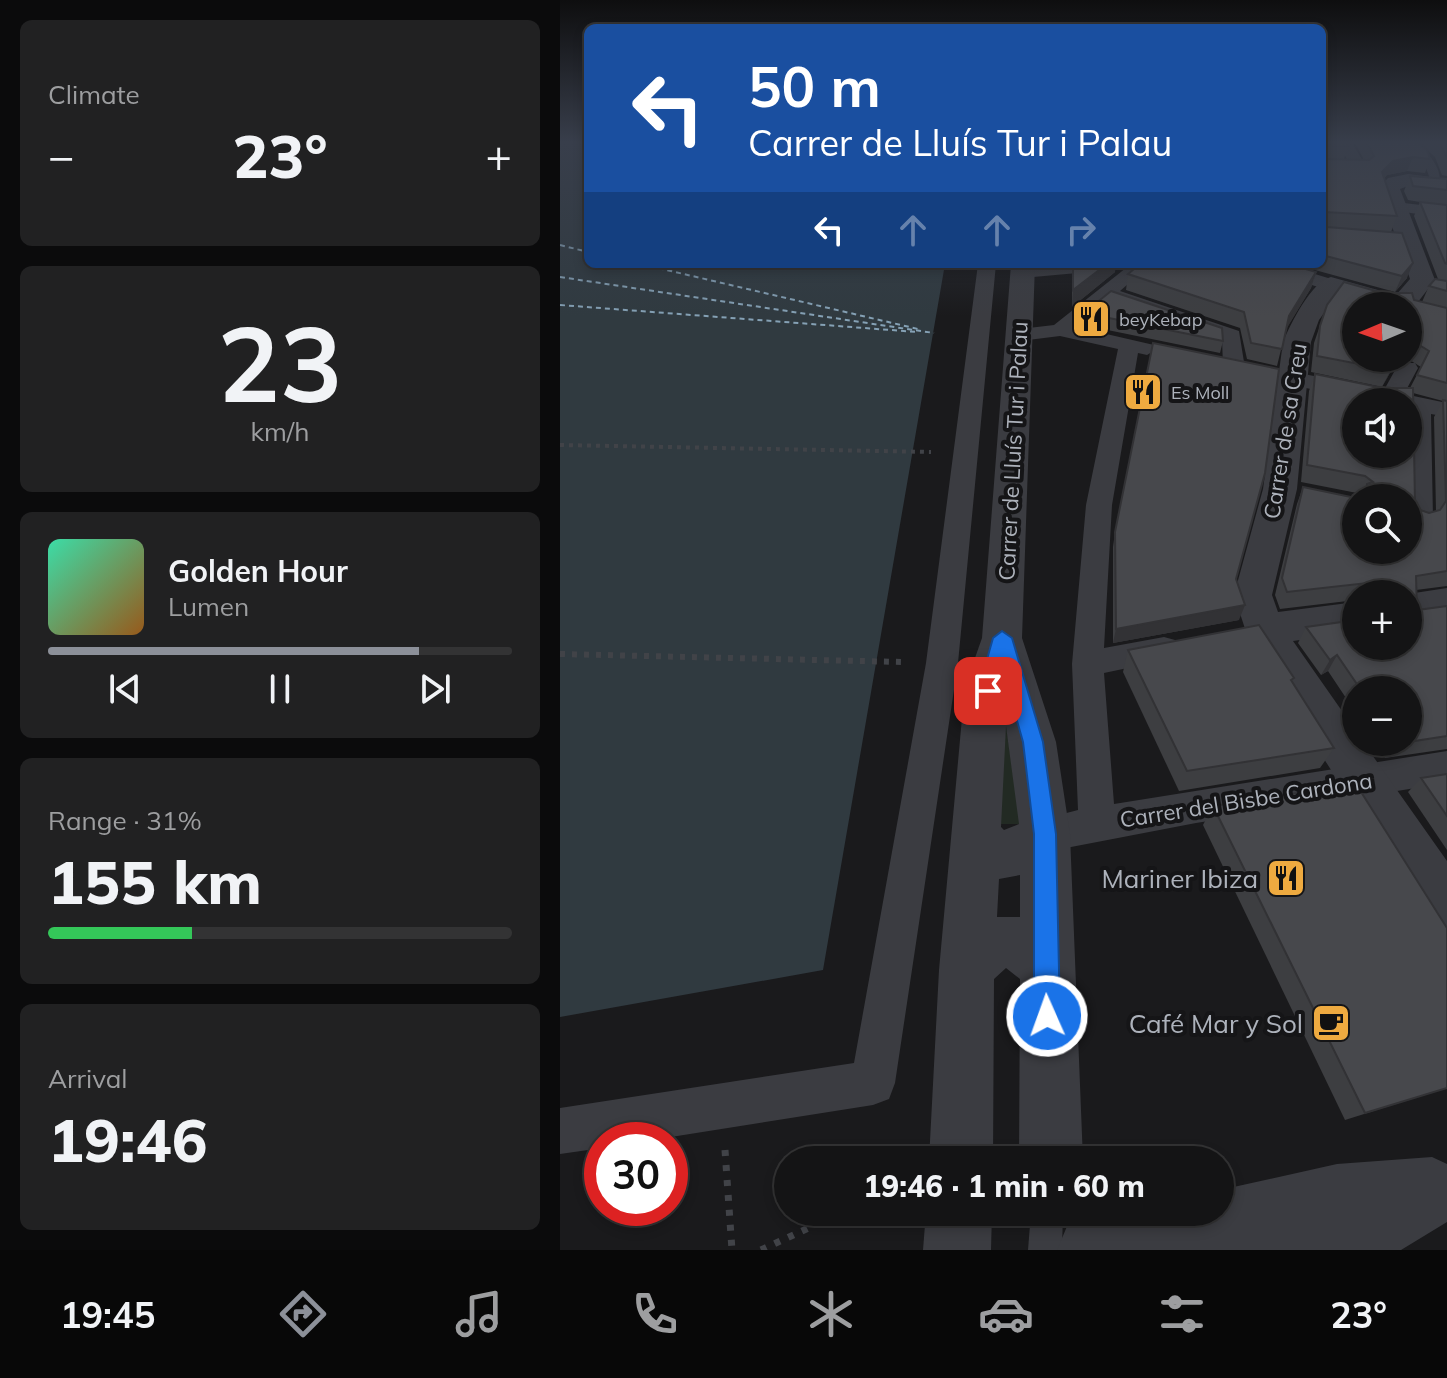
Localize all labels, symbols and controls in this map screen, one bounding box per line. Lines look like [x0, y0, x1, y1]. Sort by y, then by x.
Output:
text: 50 m [748, 51, 881, 121]
icon: left [616, 56, 720, 160]
text: Climate [48, 78, 140, 111]
text: 23° [232, 118, 328, 193]
text: Carrer de Lluís Tur i Palau [748, 120, 1172, 165]
text: − [48, 128, 74, 183]
text: + [486, 128, 512, 183]
icon: left [807, 208, 851, 252]
icon: ahead [891, 208, 935, 252]
icon: ahead [975, 208, 1019, 252]
icon: right [1059, 208, 1103, 252]
north arrow [1342, 292, 1422, 372]
map controls [1342, 292, 1422, 756]
text: 23 [218, 297, 342, 428]
restaurant icon: beyKebap [1070, 298, 1112, 340]
place label: beyKebap [1119, 308, 1202, 331]
street label: Carrer de Lluís Tur i Palau [992, 321, 1034, 581]
street label: Carrer de sa Creu [1257, 341, 1313, 521]
restaurant icon: Es Moll [1122, 371, 1164, 413]
place label: Es Moll [1171, 381, 1229, 404]
button: sound [1342, 388, 1422, 468]
text: km/h [251, 415, 309, 448]
button: search [1342, 484, 1422, 564]
text: Golden Hour [168, 552, 348, 590]
button: + [1342, 580, 1422, 660]
text: Lumen [168, 590, 249, 623]
pin [954, 657, 1022, 725]
icon: previous [103, 667, 147, 711]
icon: pause [258, 667, 302, 711]
icon: next [413, 667, 457, 711]
icon: arrive [966, 669, 1010, 713]
button: − [1342, 676, 1422, 756]
street label: Carrer del Bisbe Cardona [1118, 766, 1374, 834]
text: Range · 31% [48, 804, 202, 837]
text: 155 km [48, 844, 262, 919]
restaurant icon: Mariner Ibiza [1265, 857, 1307, 899]
place label: Mariner Ibiza [1101, 862, 1258, 895]
position arrow [1005, 974, 1089, 1058]
cafe icon: Café Mar y Sol [1310, 1002, 1352, 1044]
place label: Café Mar y Sol [1129, 1007, 1303, 1040]
text: Arrival [48, 1062, 128, 1095]
text: 19:46 [48, 1102, 208, 1177]
speed limit sign: 30 [584, 1122, 688, 1226]
text: 19:46 · 1 min · 60 m [863, 1167, 1145, 1205]
icon: directions [275, 1286, 331, 1342]
icon: music [451, 1286, 507, 1342]
icon: phone [627, 1286, 683, 1342]
icon: climate [803, 1286, 859, 1342]
icon: car [978, 1286, 1034, 1342]
icon: filters [1154, 1286, 1210, 1342]
text: 19:45 [60, 1292, 155, 1337]
text: 23° [1330, 1292, 1387, 1337]

